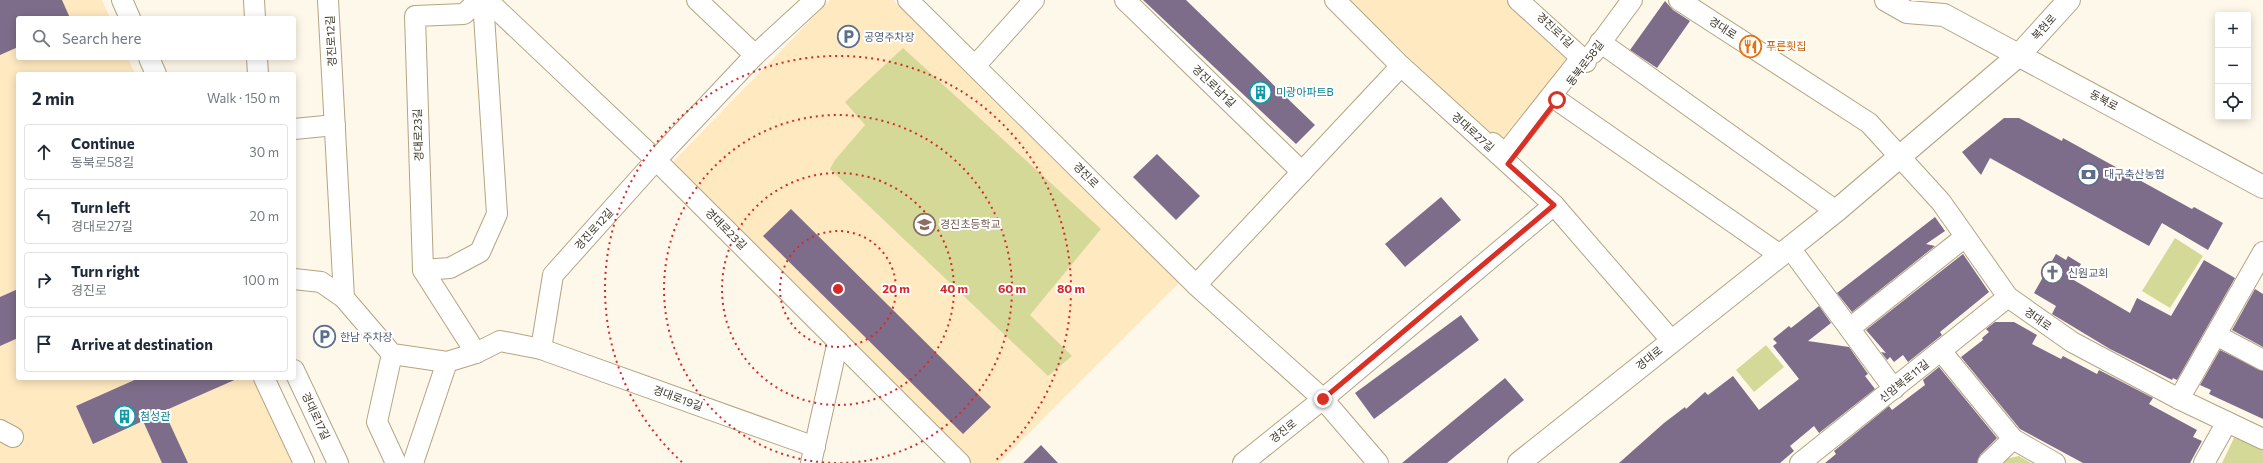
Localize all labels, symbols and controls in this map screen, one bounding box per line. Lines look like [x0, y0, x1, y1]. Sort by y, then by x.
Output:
street label: 경진로1길 [1534, 9, 1576, 50]
street label: 복현로 [2029, 11, 2059, 42]
map controls [2215, 12, 2251, 120]
button: + [2215, 12, 2251, 48]
street label: 경대로 [1707, 14, 1740, 41]
street label: 경진로12길 [323, 15, 338, 67]
search box [16, 16, 296, 60]
parking icon: 공영주차장 [835, 24, 861, 50]
icon: search [30, 27, 52, 49]
text: Search here [62, 29, 141, 47]
place label: 공영주차장 [864, 30, 915, 43]
restaurant icon: 푸른횟집 [1738, 33, 1764, 59]
street label: 동북로58길 [1563, 37, 1606, 88]
place label: 푸른횟집 [1766, 39, 1806, 52]
button: − [2215, 48, 2251, 84]
street label: 경진로남1길 [1190, 62, 1239, 110]
building icon: 미광아파트B [1248, 79, 1274, 105]
button: locate [2215, 84, 2251, 120]
place label: 미광아파트B [1276, 85, 1334, 98]
street label: 동북로 [2088, 87, 2121, 112]
text: 2 min [32, 88, 74, 109]
text: Walk · 150 m [207, 90, 280, 106]
route start [1548, 91, 1566, 109]
street label: 경대로23길 [410, 108, 425, 162]
street label: 경대로27길 [1450, 109, 1497, 154]
text: Continue [71, 134, 135, 152]
icon: ahead [33, 141, 55, 163]
text: 30 m [249, 144, 279, 160]
text: 동북로58길 [71, 154, 134, 170]
street label: 경진로 [1071, 159, 1102, 190]
bank icon: 대구축산농협 [2076, 161, 2102, 187]
place label: 대구축산농협 [2104, 167, 2165, 180]
text: Turn left [71, 198, 130, 216]
icon: left [33, 205, 55, 227]
street label: 경진로12길 [572, 205, 616, 252]
street label: 경대로23길 [703, 205, 750, 252]
text: 20 m [250, 208, 279, 224]
school or university icon: 경진초등학교 [911, 211, 937, 237]
place label: 경진초등학교 [940, 217, 1001, 230]
text: 경대로27길 [71, 218, 133, 234]
church icon: 신원교회 [2039, 260, 2065, 286]
text: Turn right [71, 262, 140, 280]
place label: 신원교회 [2068, 266, 2108, 279]
icon: right [33, 269, 55, 291]
text: 100 m [243, 272, 279, 288]
text: 20 m [882, 281, 910, 295]
text: 40 m [940, 281, 968, 295]
text: 60 m [998, 281, 1026, 295]
text: 80 m [1057, 281, 1085, 295]
text: 경진로 [71, 282, 107, 298]
centre of rings [831, 282, 845, 296]
street label: 경대로 [2022, 305, 2054, 333]
parking icon: 한남 주차장 [311, 324, 337, 350]
place label: 한남 주차장 [340, 330, 393, 343]
icon: arrive [33, 333, 55, 355]
text: Arrive at destination [71, 335, 213, 353]
street label: 경대로 [1633, 343, 1665, 372]
street label: 신암북로11길 [1876, 357, 1931, 405]
street label: 경대로19길 [652, 383, 705, 413]
street label: 경대로17길 [300, 390, 333, 442]
route end [1314, 390, 1332, 408]
building icon: 첨성관 [111, 403, 137, 429]
place label: 첨성관 [140, 409, 170, 422]
street label: 경진로 [1267, 416, 1299, 445]

